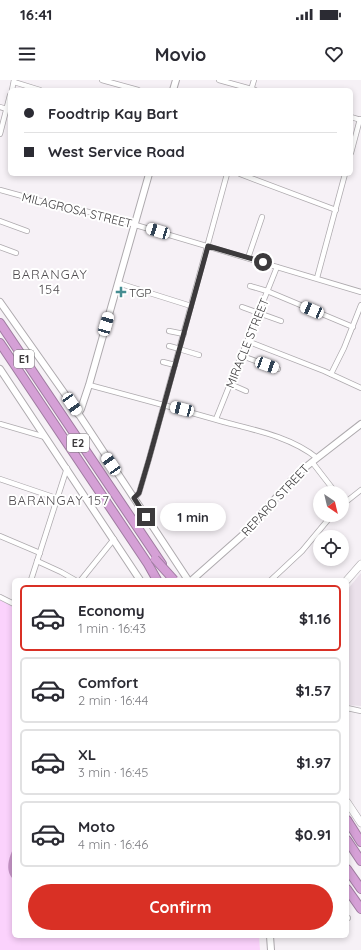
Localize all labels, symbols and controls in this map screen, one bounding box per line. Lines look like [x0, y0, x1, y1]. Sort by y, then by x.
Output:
text: 16:41 [20, 5, 52, 24]
icon: menu [16, 43, 38, 65]
text: Movio [155, 43, 206, 66]
icon: heart [323, 43, 345, 65]
text: Foodtrip Kay Bart [48, 104, 178, 123]
text: West Service Road [48, 142, 185, 161]
street label: MILAGROSA STREET [20, 189, 134, 231]
car [145, 222, 171, 240]
route start [254, 253, 272, 271]
district label: BARANGAY 154 [12, 266, 88, 297]
place label: TGP [129, 285, 152, 300]
marker: TGP [116, 287, 126, 297]
street label: MIRACLE STREET [222, 296, 272, 390]
car [299, 300, 325, 320]
car [97, 311, 115, 337]
road number: E1 [14, 350, 34, 368]
car [254, 355, 280, 375]
car [60, 391, 84, 417]
car [169, 400, 195, 418]
road number: E2 [67, 434, 89, 452]
car [99, 451, 123, 477]
street label: REPARO STREET [238, 461, 312, 539]
north arrow [313, 486, 349, 522]
map controls [313, 486, 349, 566]
district label: BARANGAY 157 [8, 492, 110, 508]
callout: 1 min [160, 503, 226, 531]
route end [137, 508, 155, 526]
text: 1 min [177, 509, 209, 525]
button: locate [313, 530, 349, 566]
icon: car [30, 600, 66, 636]
text: Economy [78, 601, 145, 620]
text: $1.16 [299, 609, 331, 628]
text: 1 min · 16:43 [78, 620, 146, 636]
icon: car [30, 672, 66, 708]
text: Comfort [78, 673, 139, 692]
text: $1.57 [296, 681, 331, 700]
text: 2 min · 16:44 [78, 692, 148, 708]
icon: car [30, 744, 66, 780]
text: XL [78, 745, 96, 764]
text: $1.97 [296, 753, 331, 772]
text: 3 min · 16:45 [78, 764, 148, 780]
icon: car [30, 816, 66, 852]
text: Moto [78, 817, 115, 836]
text: $0.91 [295, 825, 331, 844]
text: 4 min · 16:46 [78, 836, 148, 852]
button: Confirm [28, 884, 333, 930]

